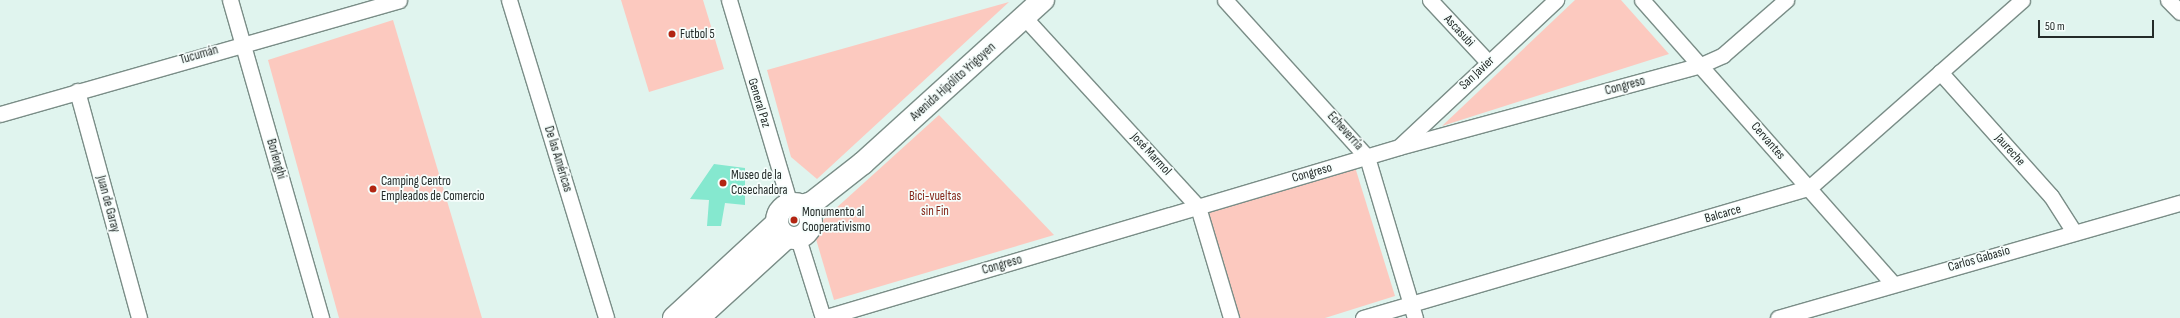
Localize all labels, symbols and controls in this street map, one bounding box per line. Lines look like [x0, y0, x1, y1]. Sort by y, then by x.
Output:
street label: Ascasubi [1440, 12, 1478, 50]
scale bar [2040, 12, 2156, 38]
text: 50 m [2045, 19, 2065, 34]
place label: Futbol 5 [680, 26, 715, 42]
marker: Futbol 5 [667, 29, 677, 39]
street label: Avenida Hipólito Yrigoyen [907, 40, 999, 124]
street label: Tucumán [178, 42, 220, 68]
street label: San Javier [1456, 53, 1498, 93]
street label: Congreso [1603, 73, 1647, 99]
street label: General Paz [744, 77, 774, 129]
street label: Echeverría [1324, 109, 1366, 153]
street label: Cervantes [1748, 119, 1788, 163]
street label: De las Américas [541, 124, 575, 194]
street label: José Marmol [1127, 129, 1175, 179]
street label: Jaureche [1992, 131, 2028, 169]
street label: Borlenghi [263, 137, 289, 181]
street label: Congreso [1290, 160, 1334, 186]
place label: Museo de la Cosechadora [731, 168, 788, 199]
street label: Juan de Garay [93, 174, 123, 234]
place label: Camping Centro Empleados de Comercio [381, 174, 485, 205]
marker: Museo de la Cosechadora [718, 178, 728, 188]
marker: Camping Centro Empleados de Comercio [368, 184, 378, 194]
park label: Bici-vueltas sin Fin [909, 189, 961, 220]
street label: Balcarce [1703, 201, 1743, 227]
place label: Monumento al Cooperativismo [802, 205, 870, 236]
marker: Monumento al Cooperativismo [789, 215, 799, 225]
street label: Carlos Gabasio [1946, 243, 2012, 275]
street label: Congreso [980, 252, 1024, 278]

